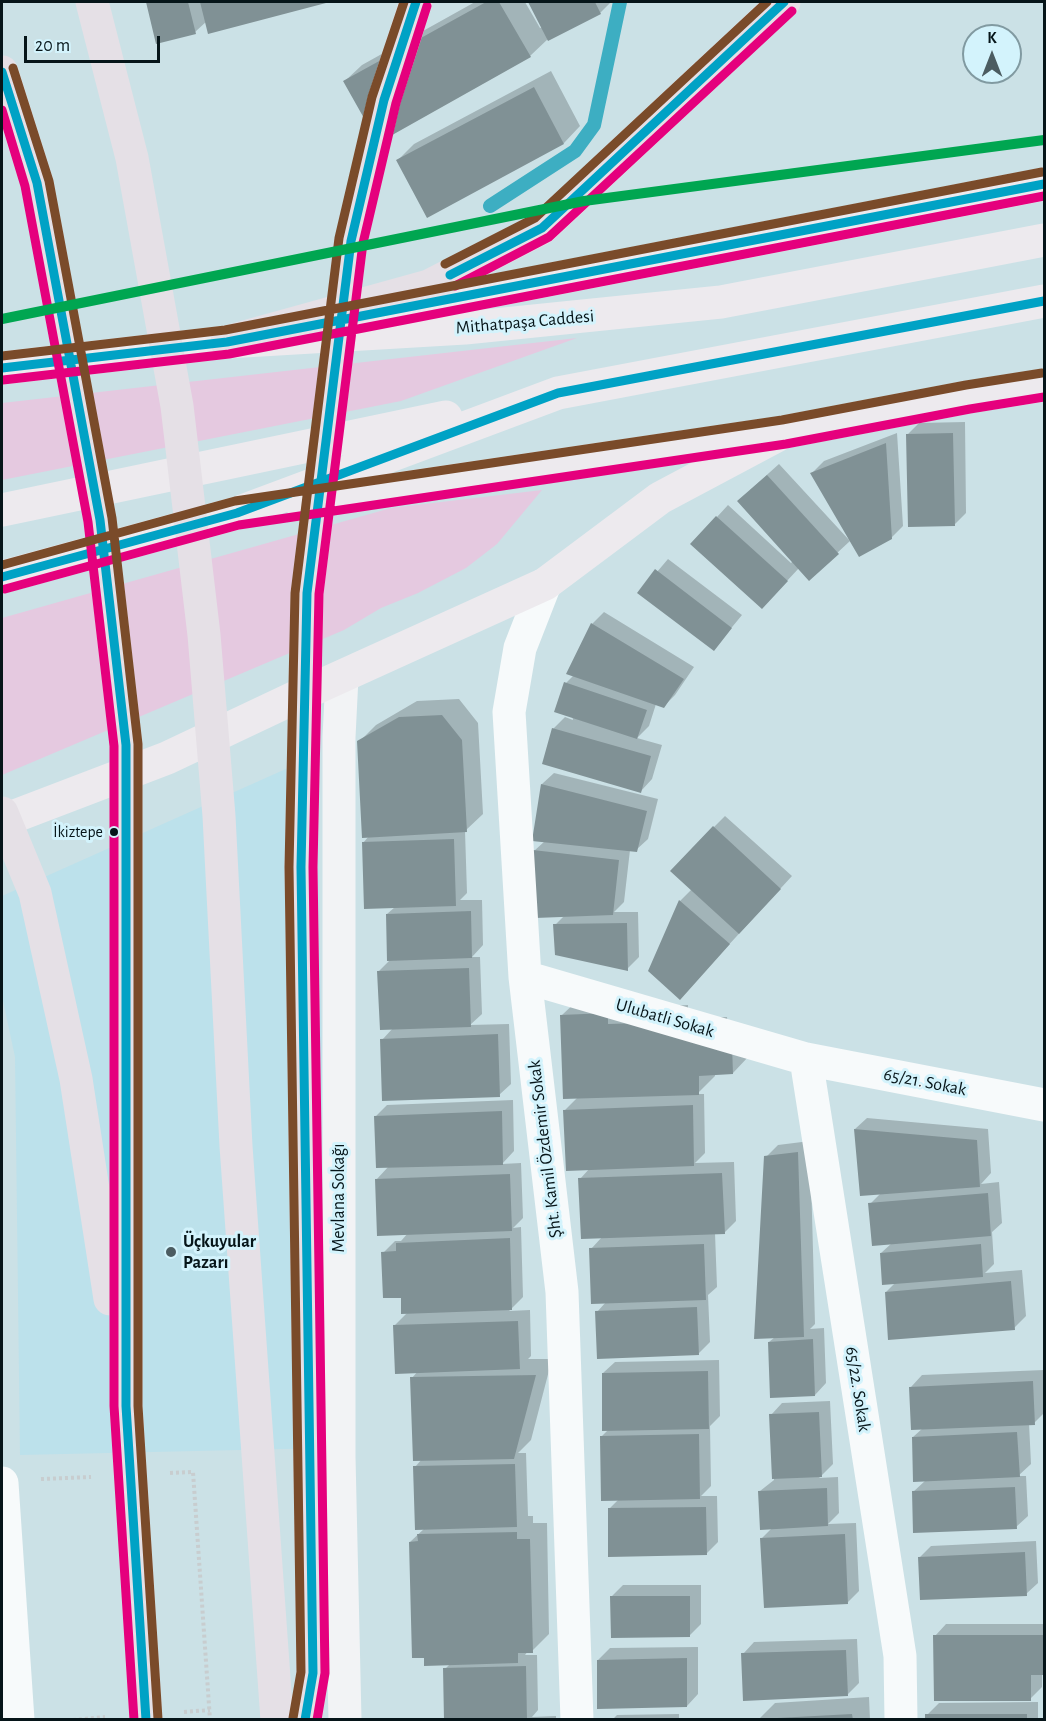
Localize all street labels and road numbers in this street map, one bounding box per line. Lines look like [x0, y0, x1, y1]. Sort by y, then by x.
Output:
street label: Mithatpaşa Caddesi [455, 305, 595, 339]
street label: Ulubatli Sokak [613, 994, 717, 1042]
street label: Şht. Kamil Özdemir Sokak [523, 1059, 567, 1239]
street label: 65/21. Sokak [882, 1063, 968, 1101]
street label: Mevlana Sokağı [328, 1143, 350, 1253]
street label: 65/22. Sokak [841, 1345, 875, 1433]

